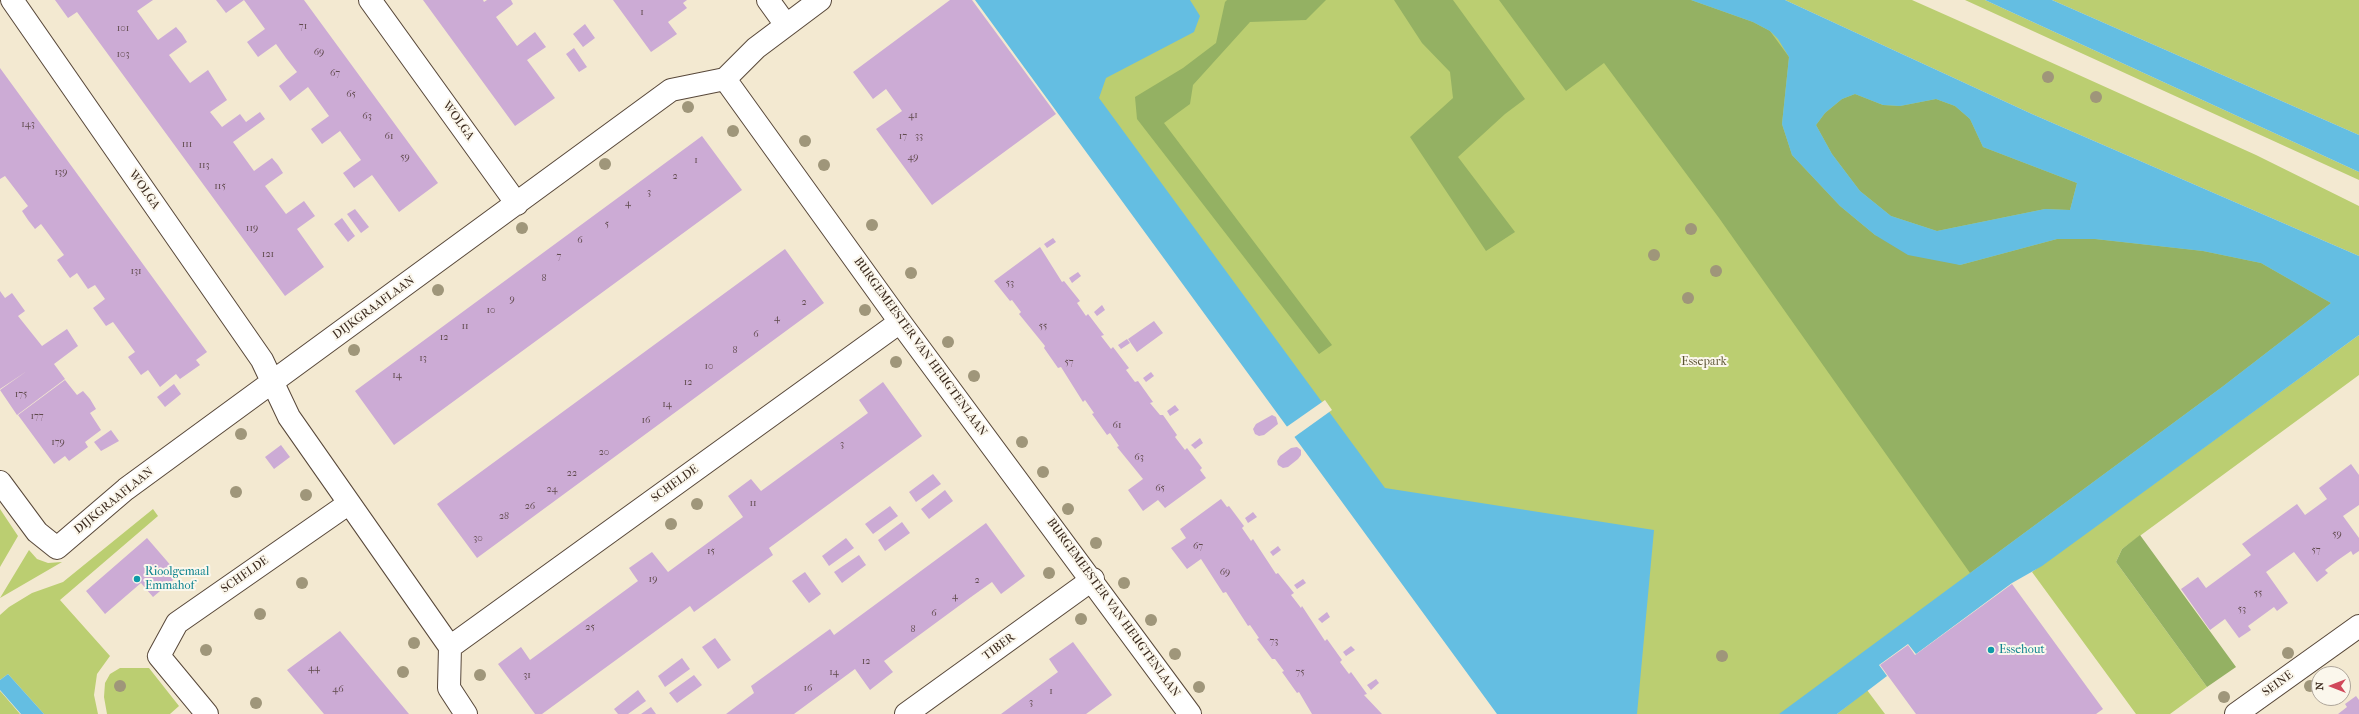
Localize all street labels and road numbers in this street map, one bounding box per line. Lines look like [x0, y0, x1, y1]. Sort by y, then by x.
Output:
street label: WOLGA [439, 99, 477, 143]
street label: WOLGA [125, 168, 163, 212]
street label: BURGEMEESTER VAN HEUGTENLAAN [850, 255, 990, 439]
street label: DIJKGRAAFLAAN [330, 273, 418, 343]
street label: SCHELDE [649, 462, 701, 506]
street label: DIJKGRAAFLAAN [71, 465, 157, 537]
street label: BURGEMEESTER VAN HEUGTENLAAN [1043, 516, 1183, 700]
street label: SCHELDE [218, 553, 272, 597]
street label: TIBER [980, 630, 1018, 664]
street label: SEINE [2260, 668, 2296, 700]

